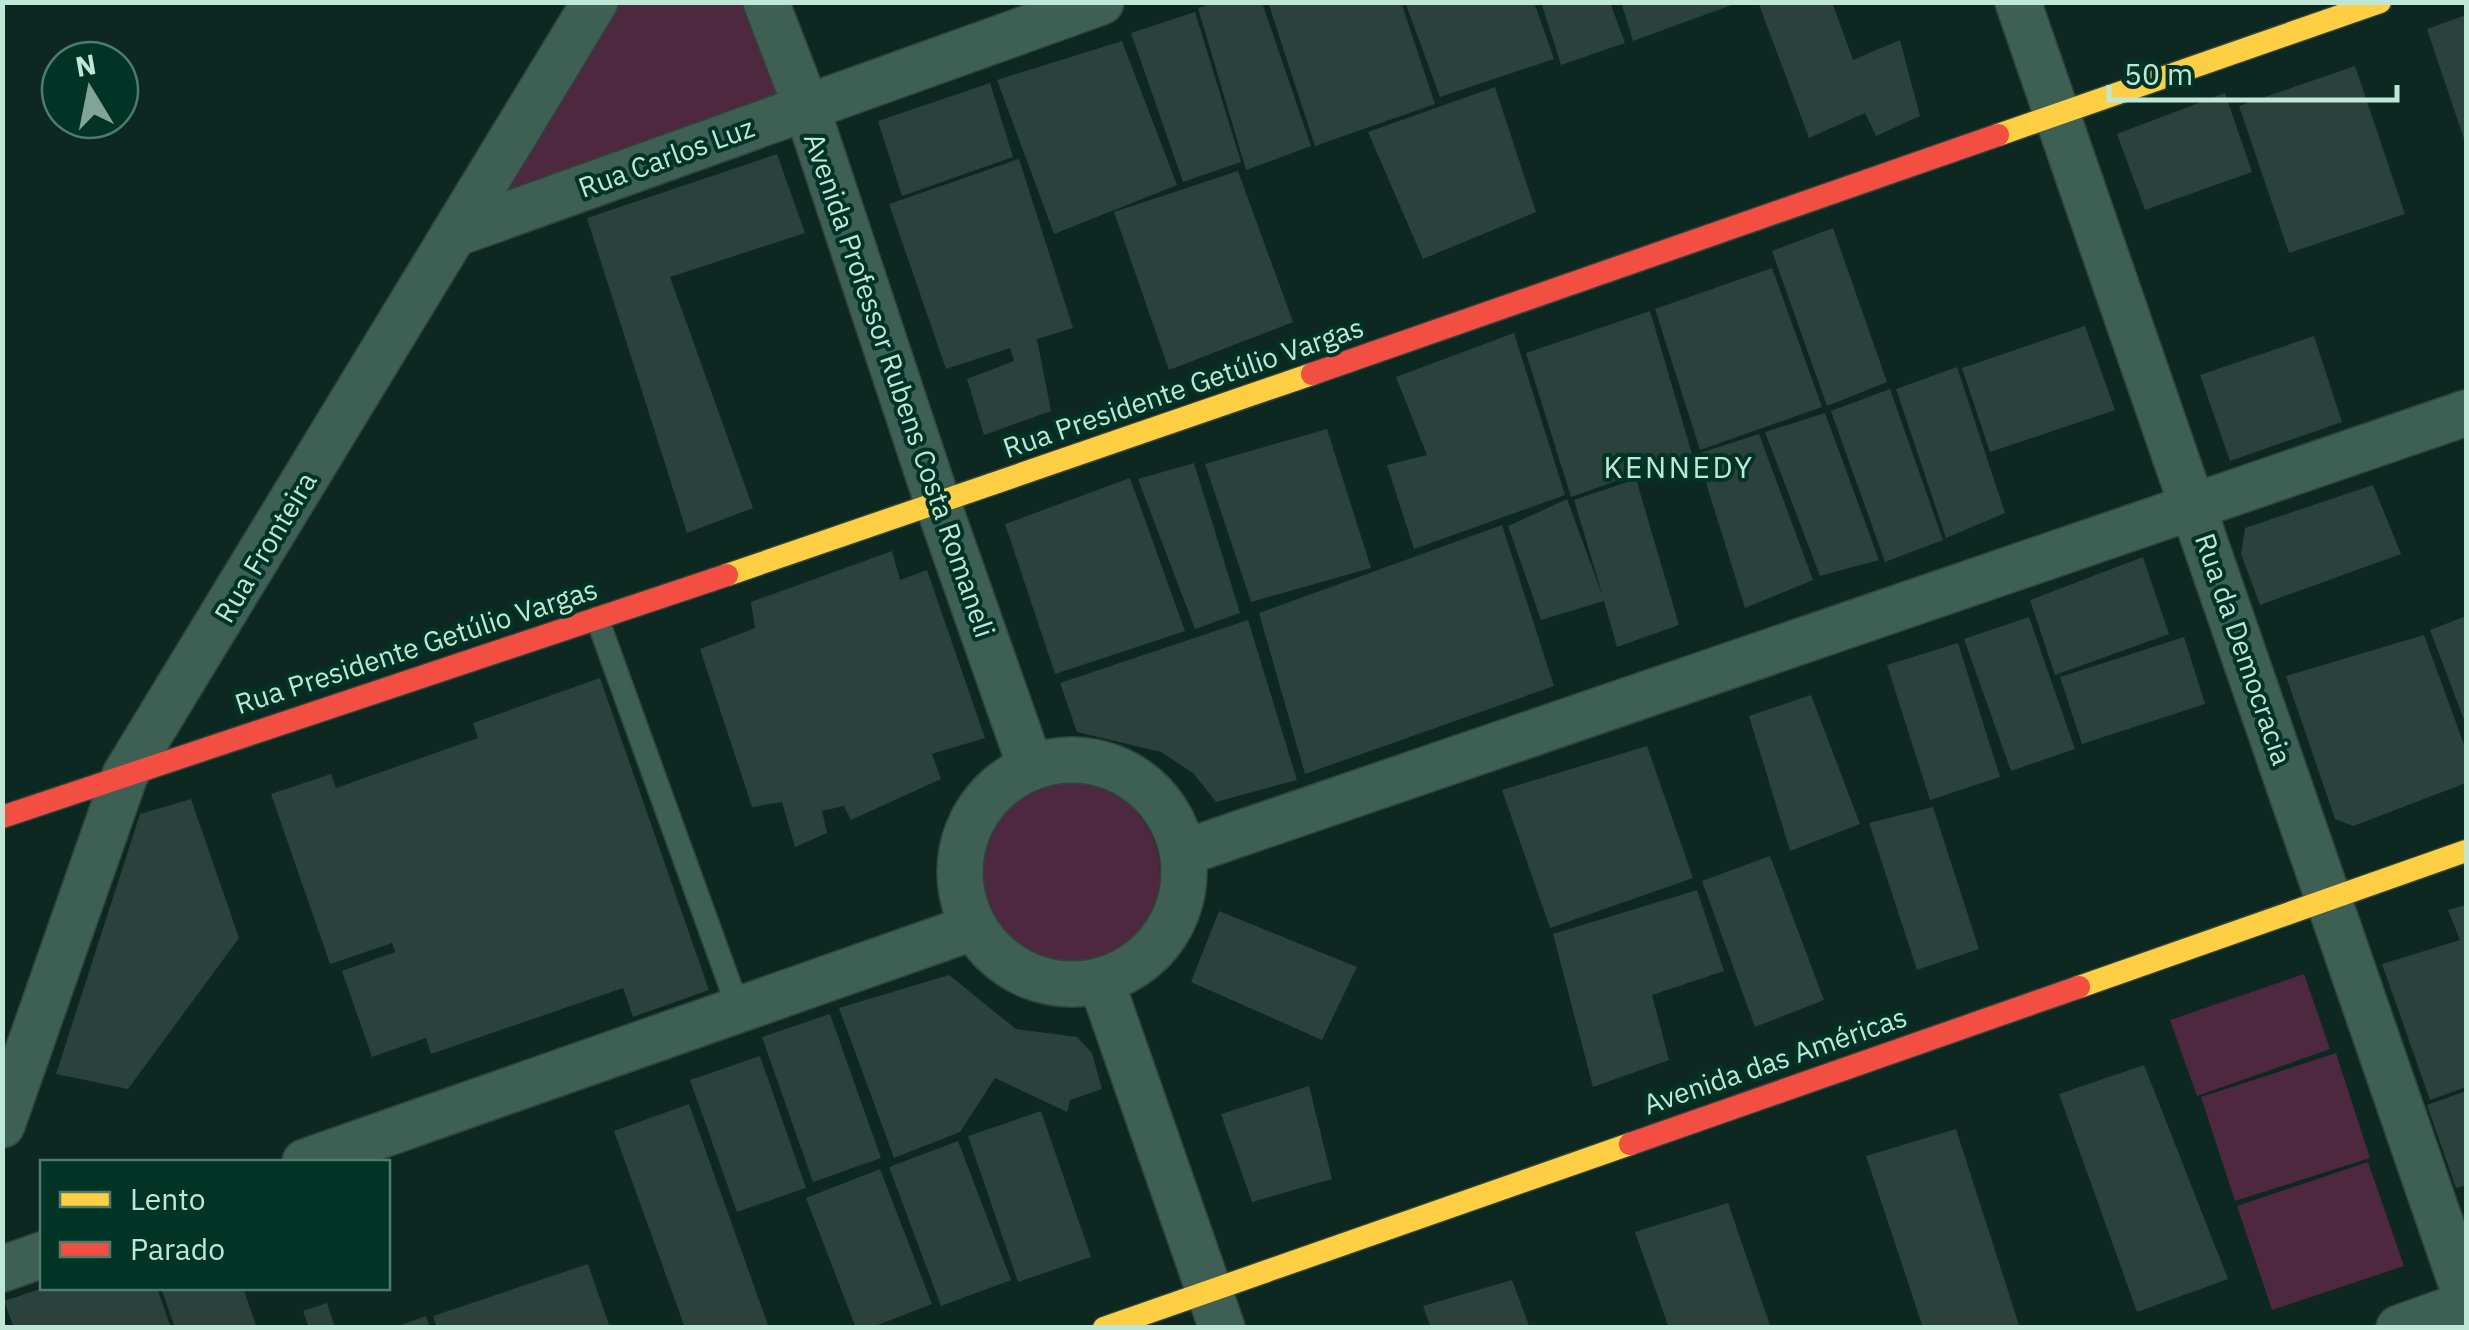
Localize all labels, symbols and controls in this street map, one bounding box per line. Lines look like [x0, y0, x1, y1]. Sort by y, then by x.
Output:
north arrow [40, 40, 140, 140]
scale bar [2109, 40, 2396, 102]
text: N [72, 45, 99, 85]
text: 50 m [2124, 54, 2193, 93]
street label: Rua Carlos Luz [573, 108, 759, 206]
street label: Avenida Professor Rubens Costa Romaneli [796, 128, 1004, 642]
street label: Rua Presidente Getúlio Vargas [998, 308, 1368, 466]
district label: KENNEDY [1604, 447, 1754, 486]
street label: Rua Fronteira [206, 465, 325, 629]
street label: Rua da Democracia [2187, 528, 2301, 770]
street label: Rua Presidente Getúlio Vargas [230, 570, 602, 722]
street label: Avenida das Américas [1638, 998, 1912, 1122]
legend [40, 1160, 390, 1290]
text: Lento [130, 1179, 205, 1218]
text: Parado [130, 1229, 225, 1268]

